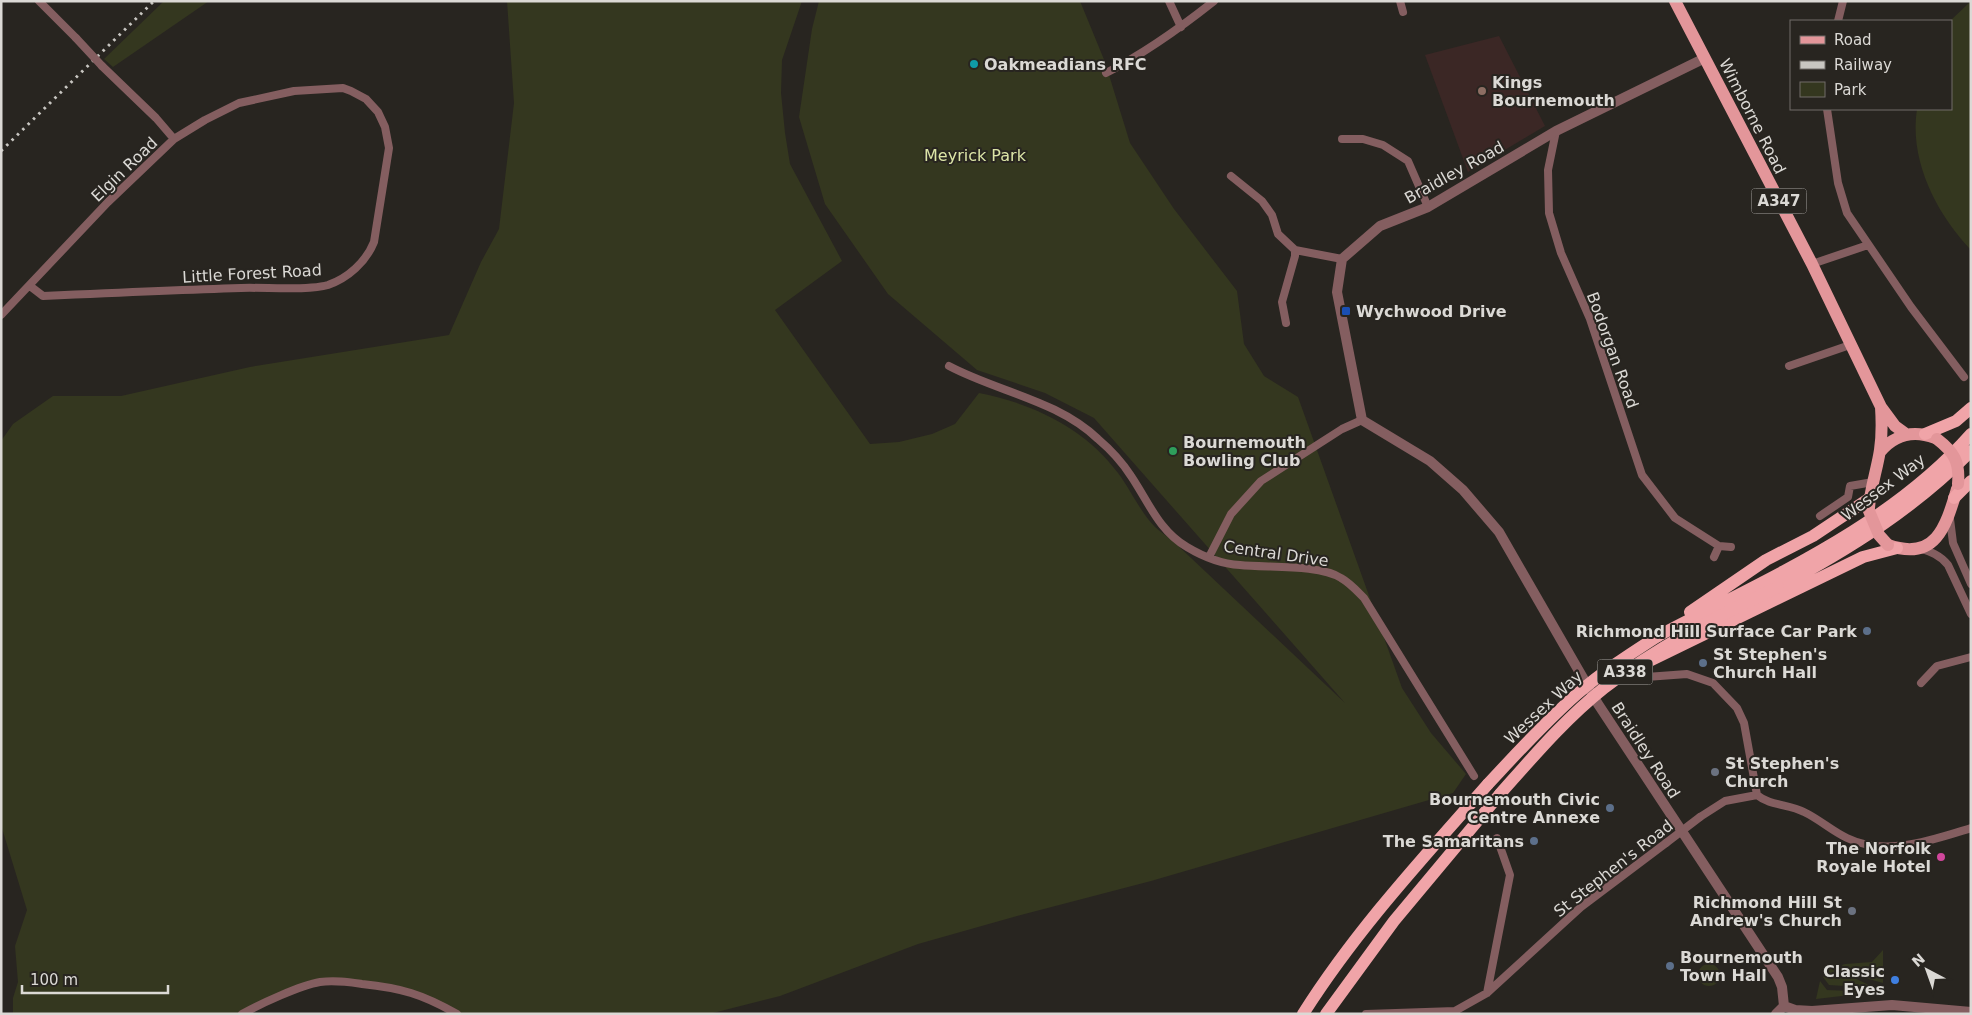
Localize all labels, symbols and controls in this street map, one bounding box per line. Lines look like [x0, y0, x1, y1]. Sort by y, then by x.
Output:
legend [1790, 20, 1952, 110]
text: Road [1834, 31, 1872, 49]
place label: Oakmeadians RFC [984, 55, 1147, 74]
street label: Wimborne Road [1715, 55, 1790, 177]
text: Railway [1834, 56, 1892, 74]
marker: Oakmeadians RFC [968, 58, 980, 70]
place label: Kings Bournemouth [1492, 73, 1615, 110]
text: Park [1834, 81, 1867, 99]
marker: Kings Bournemouth [1476, 85, 1488, 97]
street label: Elgin Road [87, 133, 161, 206]
street label: Braidley Road [1401, 137, 1507, 208]
park label: Meyrick Park [924, 146, 1027, 165]
road number: A347 [1752, 188, 1806, 214]
street label: Little Forest Road [182, 260, 322, 287]
street label: Bodorgan Road [1583, 289, 1642, 411]
place label: Wychwood Drive [1356, 302, 1507, 321]
marker: Wychwood Drive [1340, 305, 1352, 317]
place label: Bournemouth Bowling Club [1183, 433, 1306, 470]
marker: Bournemouth Bowling Club [1167, 445, 1179, 457]
street label: Wessex Way [1838, 450, 1929, 525]
street label: Central Drive [1222, 537, 1330, 570]
place label: Richmond Hill Surface Car Park [1576, 622, 1857, 641]
marker: Richmond Hill Surface Car Park [1861, 625, 1873, 637]
place label: St Stephen's Church Hall [1713, 645, 1827, 682]
marker: St Stephen's Church Hall [1697, 657, 1709, 669]
road number: A338 [1598, 660, 1652, 684]
street label: Wessex Way [1500, 666, 1586, 748]
street label: Braidley Road [1607, 699, 1684, 802]
place label: St Stephen's Church [1725, 754, 1839, 791]
marker: St Stephen's Church [1709, 766, 1721, 778]
place label: Bournemouth Civic Centre Annexe [1429, 790, 1600, 827]
marker: Bournemouth Civic Centre Annexe [1604, 802, 1616, 814]
street label: St Stephen's Road [1550, 816, 1677, 921]
place label: The Samaritans [1383, 832, 1524, 851]
marker: The Samaritans [1528, 835, 1540, 847]
place label: The Norfolk Royale Hotel [1816, 839, 1931, 876]
marker: The Norfolk Royale Hotel [1935, 851, 1947, 863]
place label: Richmond Hill St Andrew's Church [1690, 893, 1842, 930]
marker: Richmond Hill St Andrew's Church [1846, 905, 1858, 917]
north arrow [1902, 945, 1952, 995]
place label: Bournemouth Town Hall [1680, 948, 1803, 985]
text: N [1909, 950, 1928, 970]
marker: Bournemouth Town Hall [1664, 960, 1676, 972]
scale bar [22, 962, 169, 994]
place label: Classic Eyes [1823, 962, 1885, 999]
text: 100 m [30, 971, 78, 989]
marker: Classic Eyes [1889, 974, 1901, 986]

